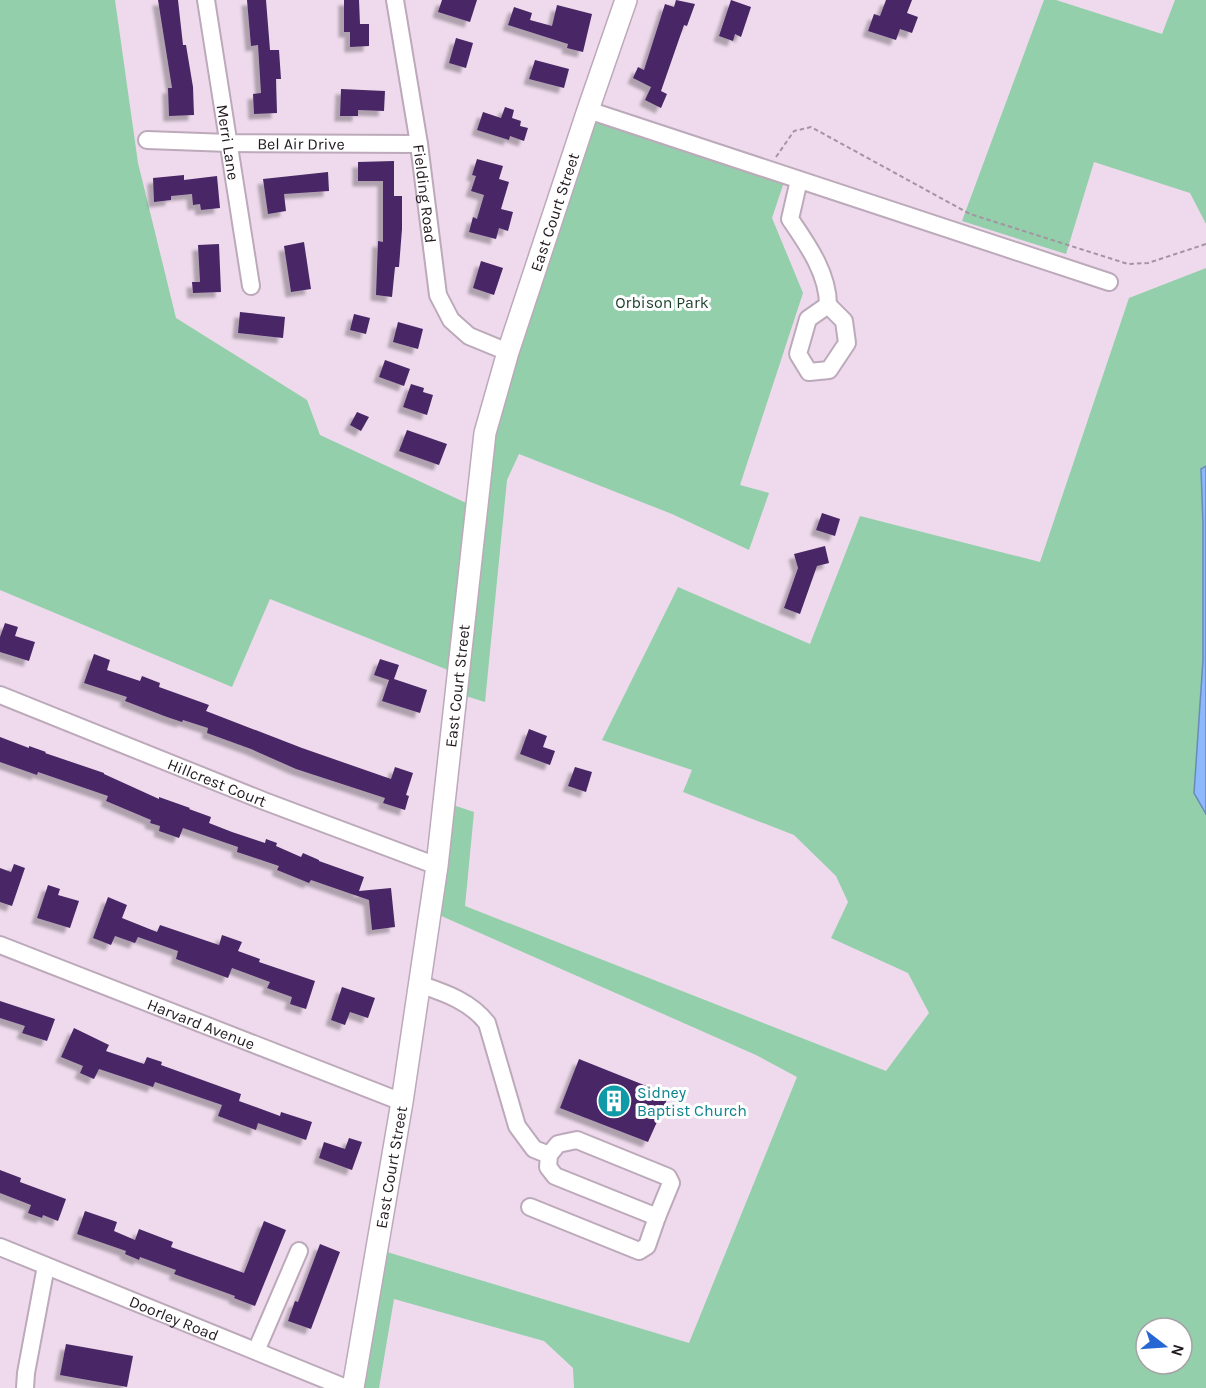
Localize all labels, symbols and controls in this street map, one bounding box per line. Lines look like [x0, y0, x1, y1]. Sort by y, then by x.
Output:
street label: Merri Lane [213, 103, 244, 181]
street label: Bel Air Drive [257, 134, 345, 153]
street label: Fielding Road [410, 143, 441, 244]
street label: East Court Street [526, 150, 583, 274]
park label: Orbison Park [615, 293, 709, 312]
street label: East Court Street [441, 623, 473, 748]
street label: Hillcrest Court [165, 754, 269, 811]
street label: Harvard Avenue [145, 994, 258, 1053]
building icon: Sidney Baptist Church [596, 1083, 632, 1119]
place label: Sidney Baptist Church [637, 1083, 747, 1120]
street label: East Court Street [371, 1105, 411, 1230]
street label: Doorley Road [127, 1291, 222, 1345]
north arrow [1134, 1316, 1194, 1376]
text: N [1167, 1342, 1189, 1359]

